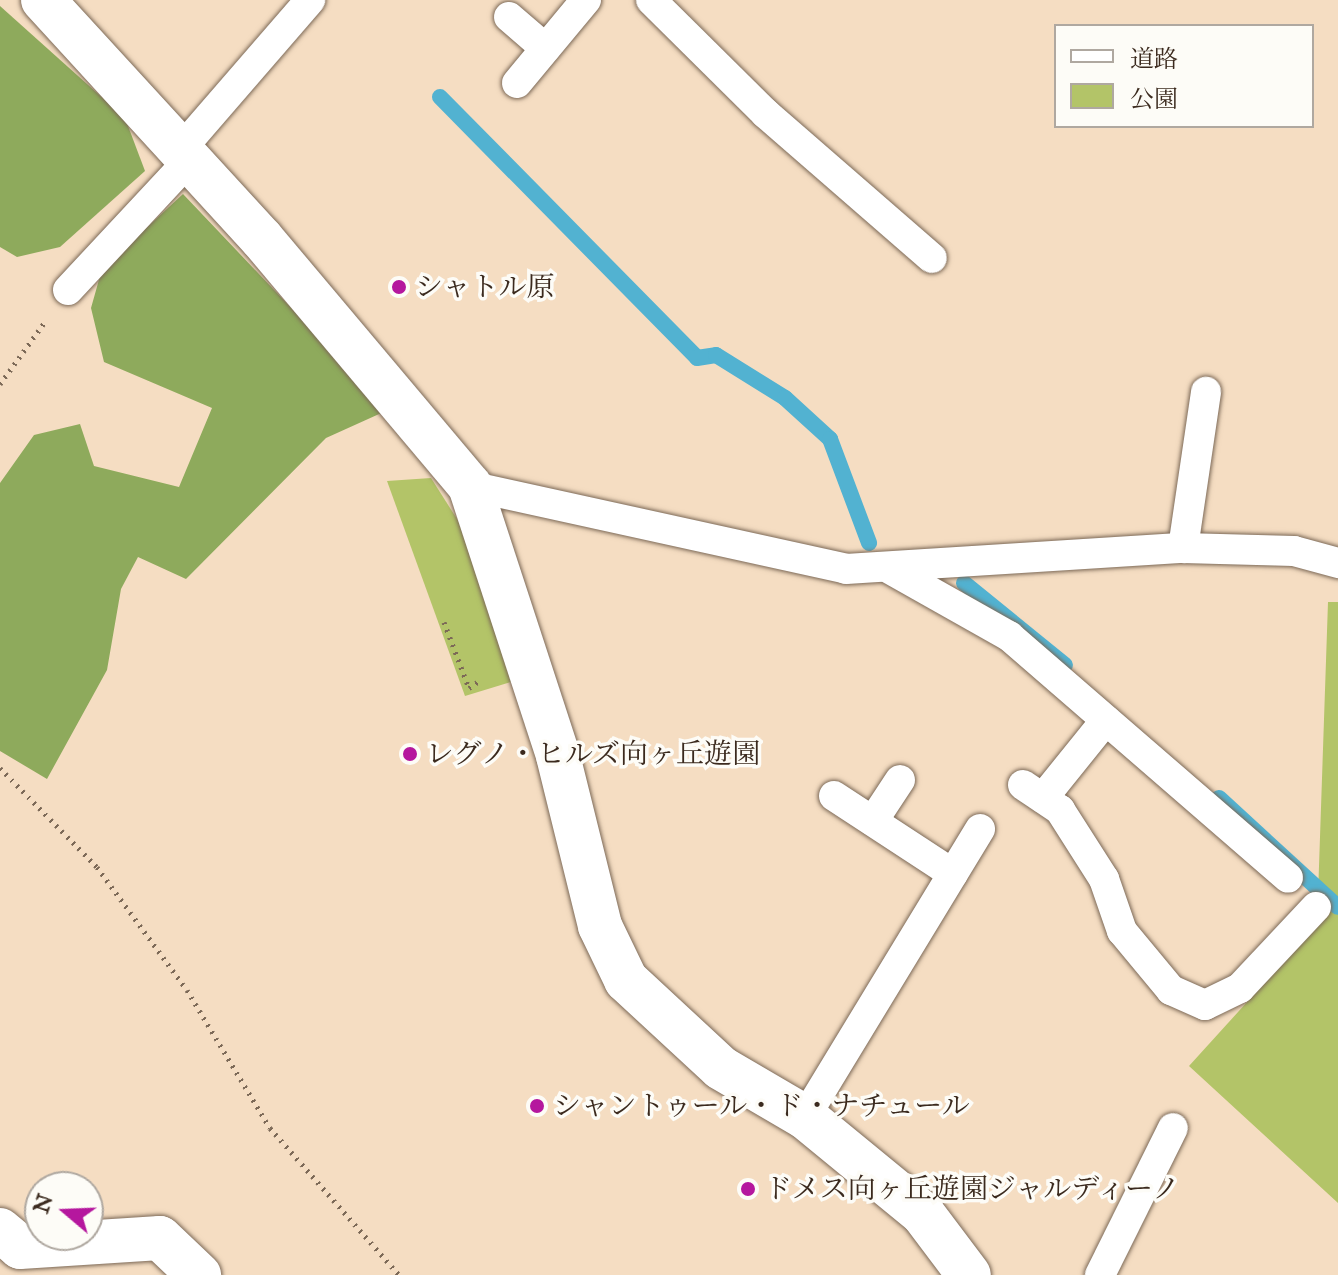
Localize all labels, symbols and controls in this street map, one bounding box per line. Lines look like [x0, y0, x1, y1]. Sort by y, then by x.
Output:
legend [1054, 24, 1314, 128]
text: 道路 [1130, 44, 1178, 74]
text: 公園 [1130, 84, 1178, 114]
place label: シャトル原 [415, 270, 555, 304]
marker: シャトル原 [390, 278, 408, 296]
place label: レグノ・ヒルズ向ヶ丘遊園 [426, 737, 762, 771]
marker: レグノ・ヒルズ向ヶ丘遊園 [401, 745, 419, 763]
place label: シャントゥール・ド・ナチュール [553, 1089, 973, 1123]
marker: シャントゥール・ド・ナチュール [528, 1097, 546, 1115]
north arrow [24, 1171, 104, 1251]
place label: ドメス向ヶ丘遊園ジャルディーノ [764, 1172, 1184, 1206]
marker: ドメス向ヶ丘遊園ジャルディーノ [739, 1180, 757, 1198]
text: N [27, 1190, 59, 1217]

